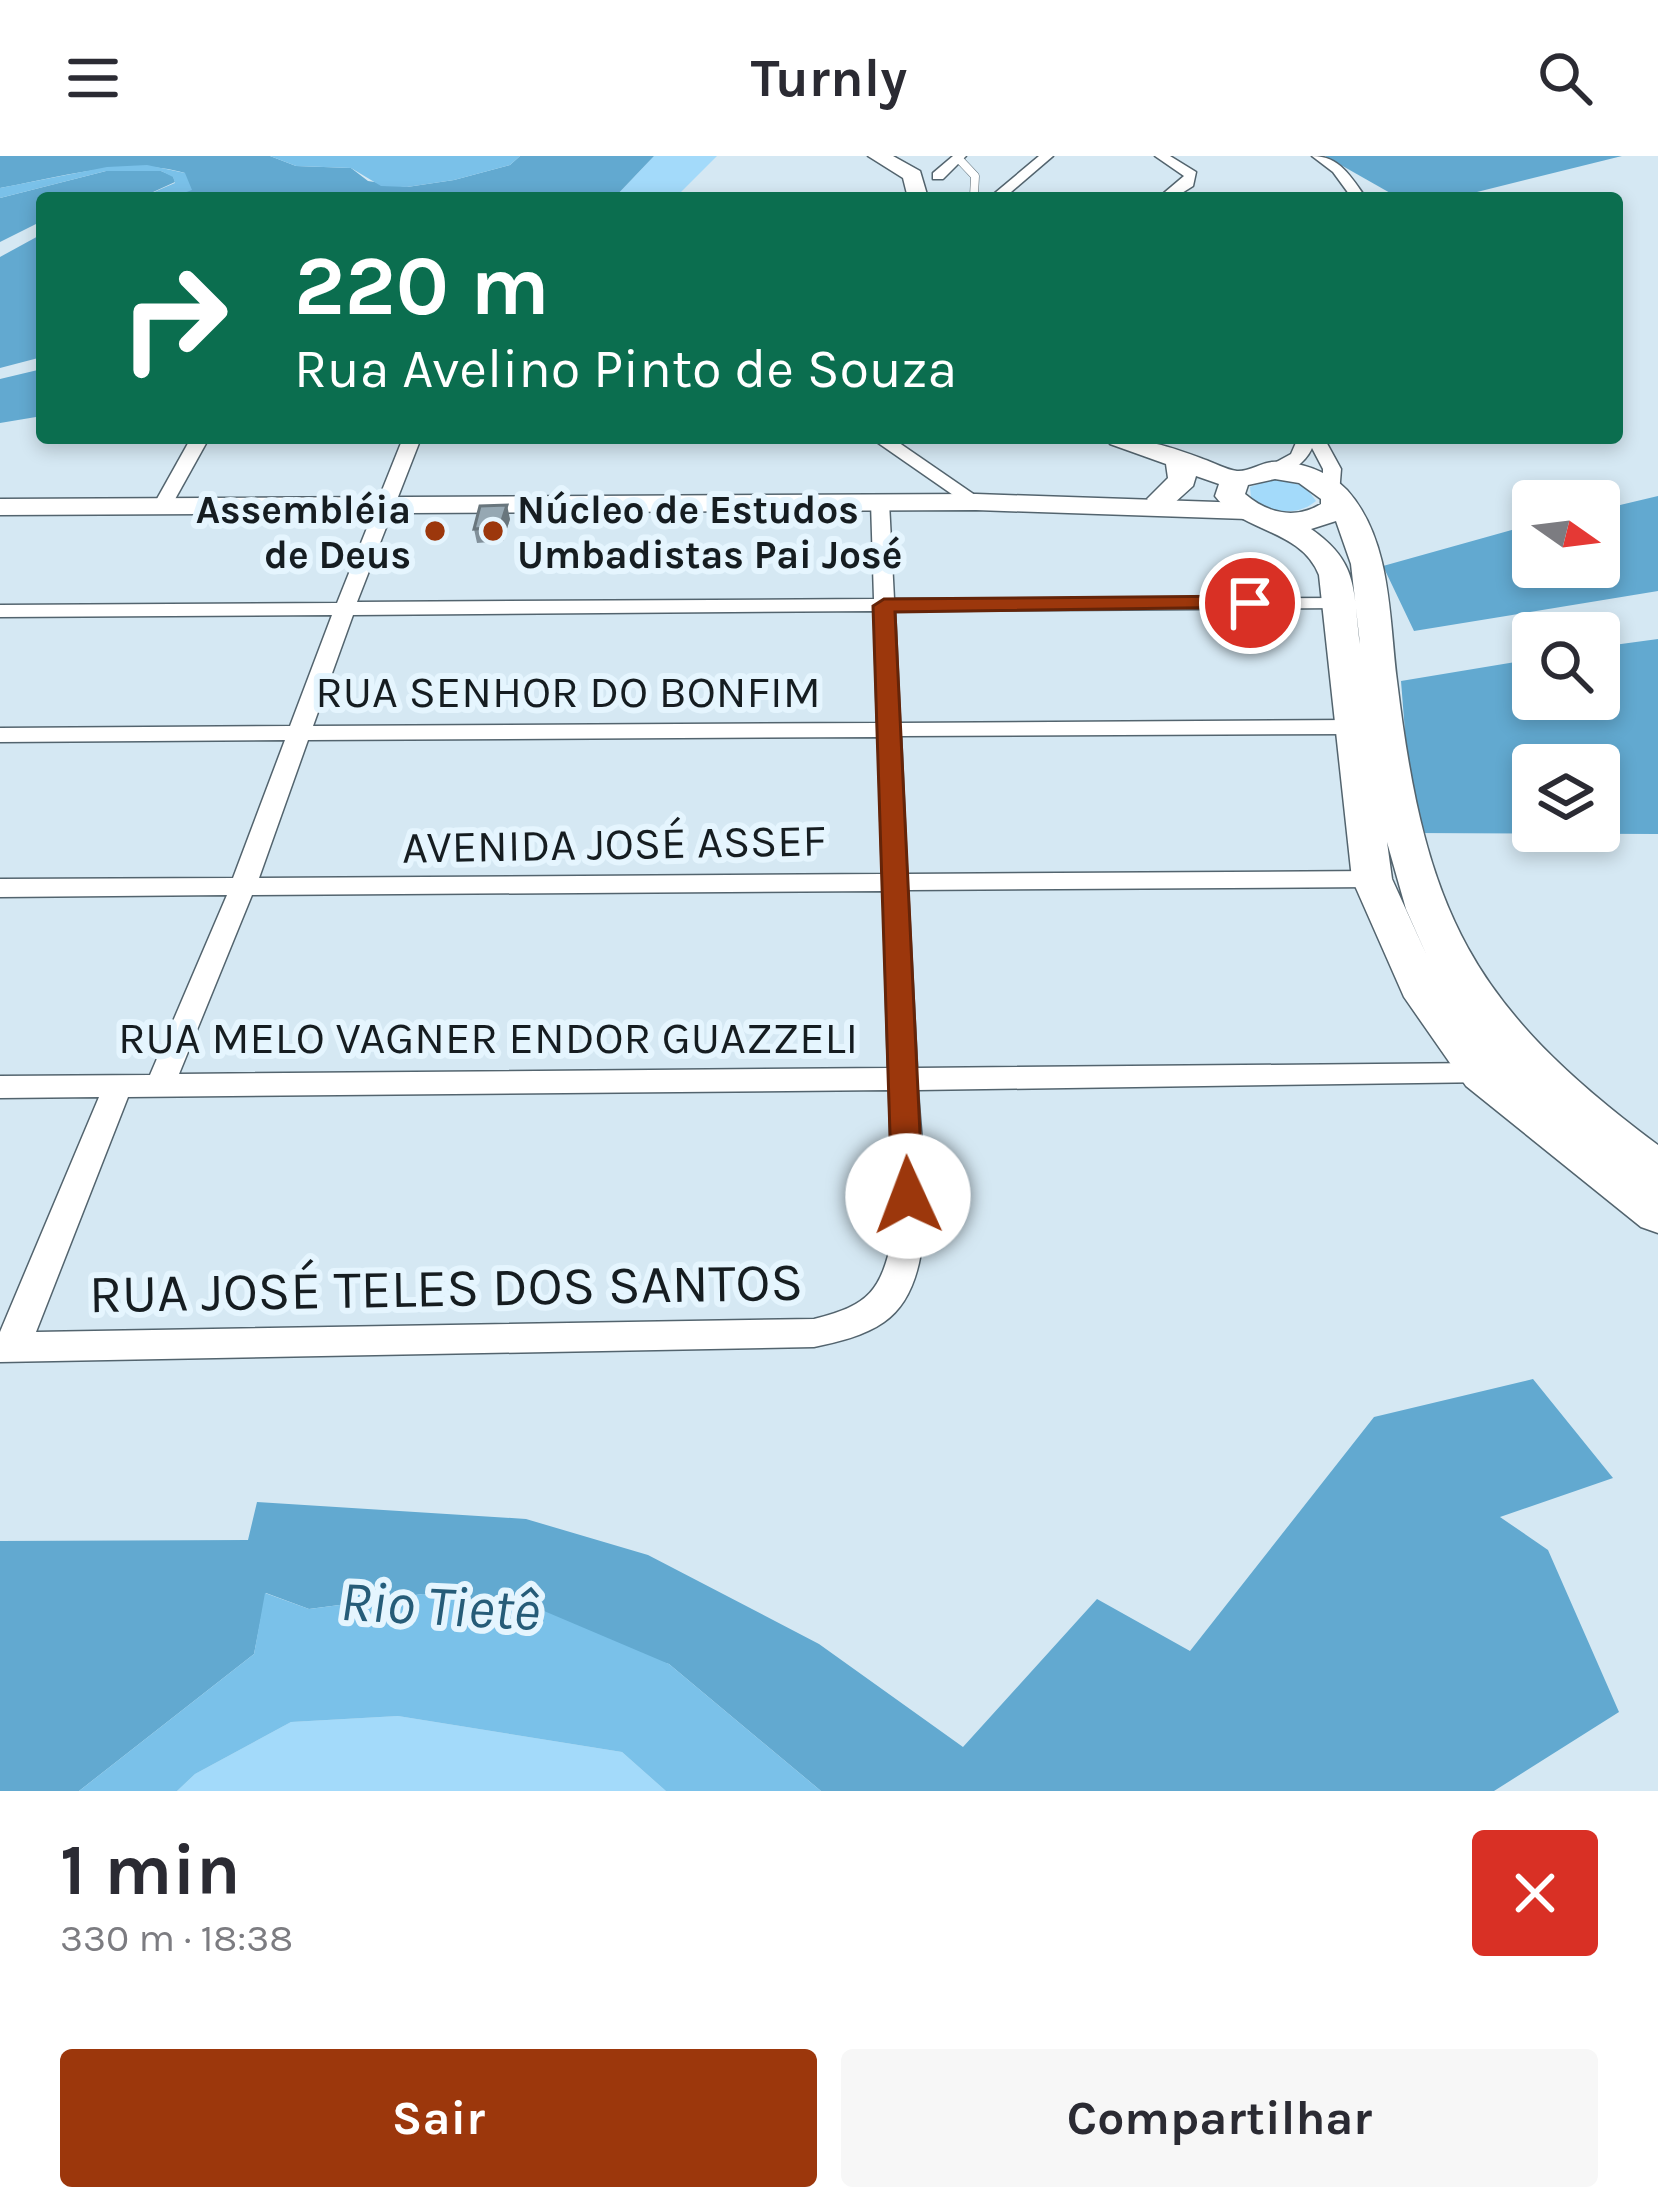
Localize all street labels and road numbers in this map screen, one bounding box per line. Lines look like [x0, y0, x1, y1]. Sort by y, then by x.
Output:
street label: RUA SENHOR DO BONFIM [315, 666, 821, 718]
street label: AVENIDA JOSÉ ASSEF [401, 814, 827, 874]
street label: RUA MELO VAGNER ENDOR GUAZZELI [118, 1012, 858, 1064]
street label: RUA JOSÉ TELES DOS SANTOS [88, 1249, 804, 1326]

